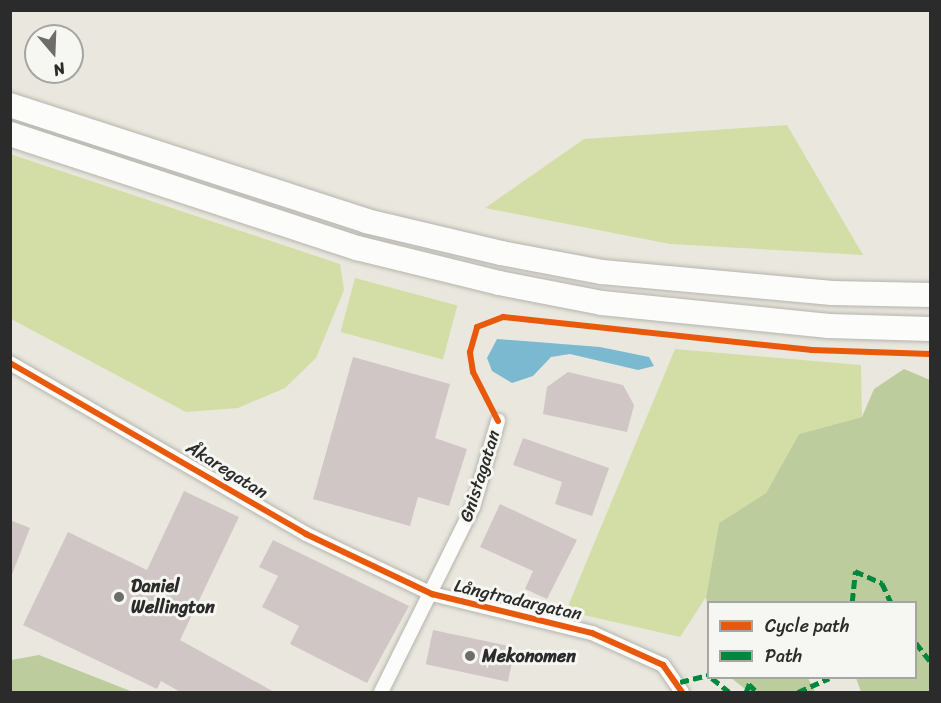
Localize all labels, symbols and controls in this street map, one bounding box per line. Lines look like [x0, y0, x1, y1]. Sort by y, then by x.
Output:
north arrow [24, 24, 84, 84]
text: N [49, 54, 69, 85]
street label: Gnistagatan [455, 427, 505, 525]
street label: Åkaregatan [182, 437, 272, 503]
street label: Långtradargatan [452, 575, 584, 625]
place label: Daniel Wellington [131, 576, 215, 618]
marker: Daniel Wellington [112, 590, 126, 604]
legend [707, 601, 917, 679]
text: Cycle path [765, 610, 849, 642]
text: Path [765, 640, 802, 672]
place label: Mekonomen [482, 645, 576, 667]
marker: Mekonomen [463, 649, 477, 663]

